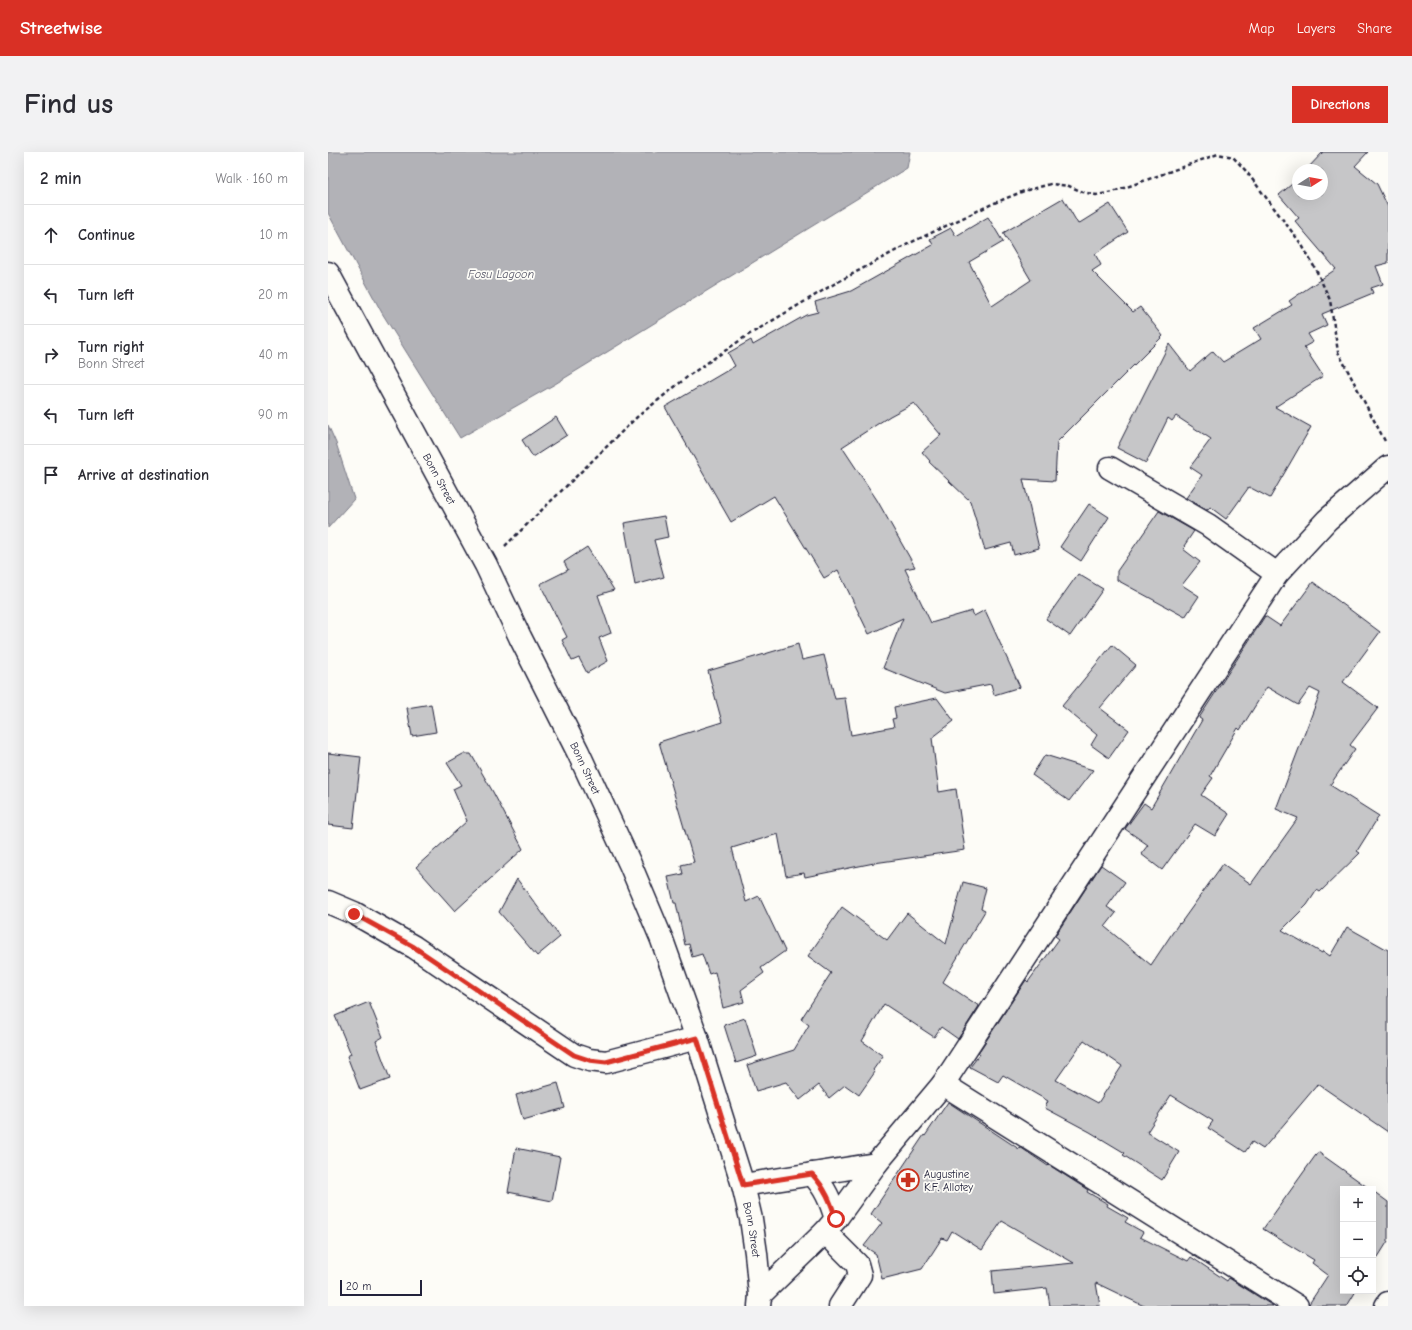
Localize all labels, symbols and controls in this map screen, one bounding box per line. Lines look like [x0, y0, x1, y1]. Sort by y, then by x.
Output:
text: Streetwise [20, 17, 102, 39]
text: Map [1248, 20, 1275, 37]
text: Layers [1297, 20, 1335, 37]
text: Share [1357, 20, 1392, 37]
button: Directions [1292, 86, 1388, 123]
text: Find us [24, 88, 113, 120]
north arrow [1292, 164, 1328, 200]
text: 2 min [40, 169, 81, 188]
text: Walk · 160 m [216, 171, 288, 186]
icon: ahead [40, 224, 62, 246]
text: Continue [78, 226, 135, 244]
text: 10 m [260, 227, 288, 242]
water label: Fosu Lagoon [468, 267, 534, 281]
icon: left [40, 284, 62, 306]
text: Turn left [78, 286, 134, 304]
text: 20 m [258, 287, 288, 302]
text: Turn right [78, 338, 144, 356]
icon: right [40, 344, 62, 366]
text: 40 m [259, 347, 288, 362]
text: Bonn Street [78, 356, 144, 371]
icon: left [40, 404, 62, 426]
text: Turn left [78, 406, 134, 424]
text: 90 m [258, 407, 288, 422]
street label: Bonn Street [420, 451, 458, 508]
icon: arrive [40, 464, 62, 486]
text: Arrive at destination [78, 466, 209, 484]
street label: Bonn Street [567, 740, 603, 797]
route end [345, 905, 363, 923]
pharmacy icon: Augustine K.F. Allotey [895, 1167, 921, 1193]
place label: Augustine K.F. Allotey [924, 1168, 973, 1194]
map controls [1340, 1186, 1376, 1294]
button: + [1340, 1186, 1376, 1222]
street label: Bonn Street [740, 1201, 762, 1259]
route start [827, 1210, 845, 1228]
button: − [1340, 1222, 1376, 1258]
button: locate [1340, 1258, 1376, 1294]
scale bar [340, 1278, 422, 1297]
text: 20 m [346, 1280, 371, 1293]

